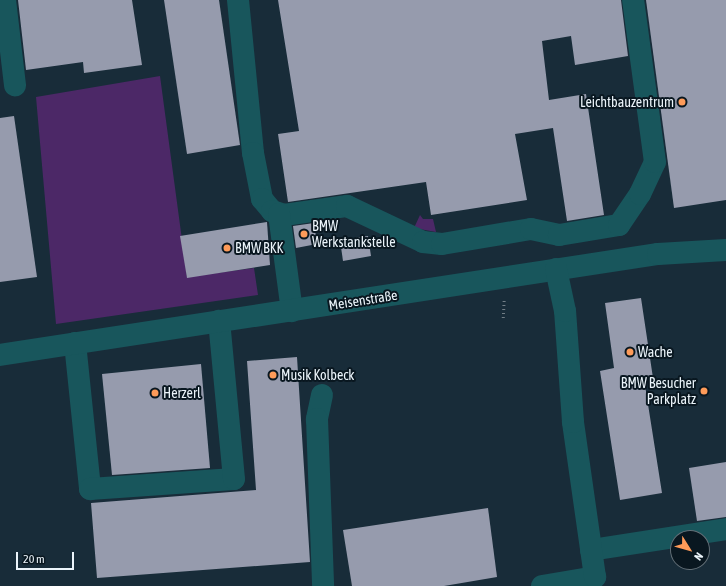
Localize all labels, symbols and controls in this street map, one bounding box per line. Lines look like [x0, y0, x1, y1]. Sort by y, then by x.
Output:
place label: Leichtbauzentrum [580, 94, 674, 110]
marker: Leichtbauzentrum [677, 97, 687, 107]
place label: BMW Werkstankstelle [312, 218, 396, 250]
marker: BMW Werkstankstelle [299, 229, 309, 239]
place label: BMW BKK [235, 240, 283, 256]
marker: BMW BKK [222, 243, 232, 253]
street label: Meisenstraße [327, 286, 399, 314]
place label: Wache [638, 344, 673, 360]
marker: Wache [625, 347, 635, 357]
place label: Musik Kolbeck [281, 367, 355, 383]
marker: Musik Kolbeck [268, 370, 278, 380]
place label: BMW Besucher Parkplatz [621, 375, 696, 408]
place label: Herzerl [163, 385, 201, 401]
marker: BMW Besucher Parkplatz [699, 386, 709, 396]
marker: Herzerl [150, 388, 160, 398]
north arrow [670, 530, 710, 570]
scale bar [18, 544, 76, 570]
text: N [692, 550, 706, 563]
text: 20 m [23, 552, 45, 566]

